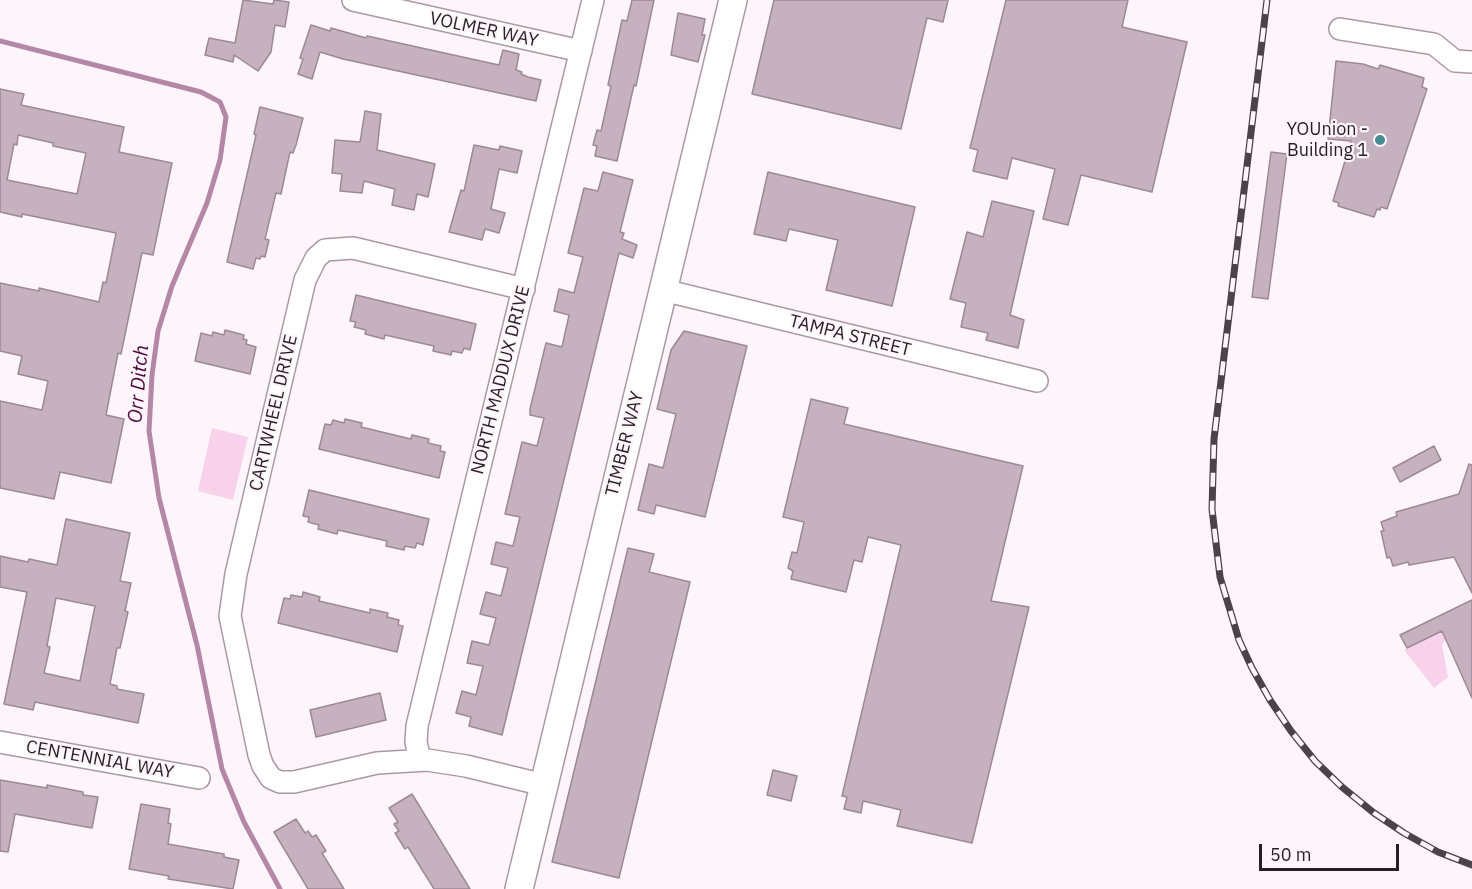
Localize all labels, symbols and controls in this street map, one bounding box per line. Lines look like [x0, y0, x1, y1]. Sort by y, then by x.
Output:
street label: VOLMER WAY [428, 8, 540, 52]
place label: YOUnion - Building 1 [1286, 119, 1368, 162]
marker: YOUnion - Building 1 [1373, 133, 1387, 147]
street label: NORTH MADDUX DRIVE [467, 283, 535, 477]
street label: TAMPA STREET [787, 310, 913, 362]
street label: CARTWHEEL DRIVE [246, 333, 302, 493]
water label: Orr Ditch [124, 344, 154, 424]
street label: TIMBER WAY [602, 389, 648, 499]
street label: CENTENNIAL WAY [24, 736, 176, 784]
scale bar [1262, 832, 1402, 870]
text: 50 m [1270, 843, 1312, 866]

